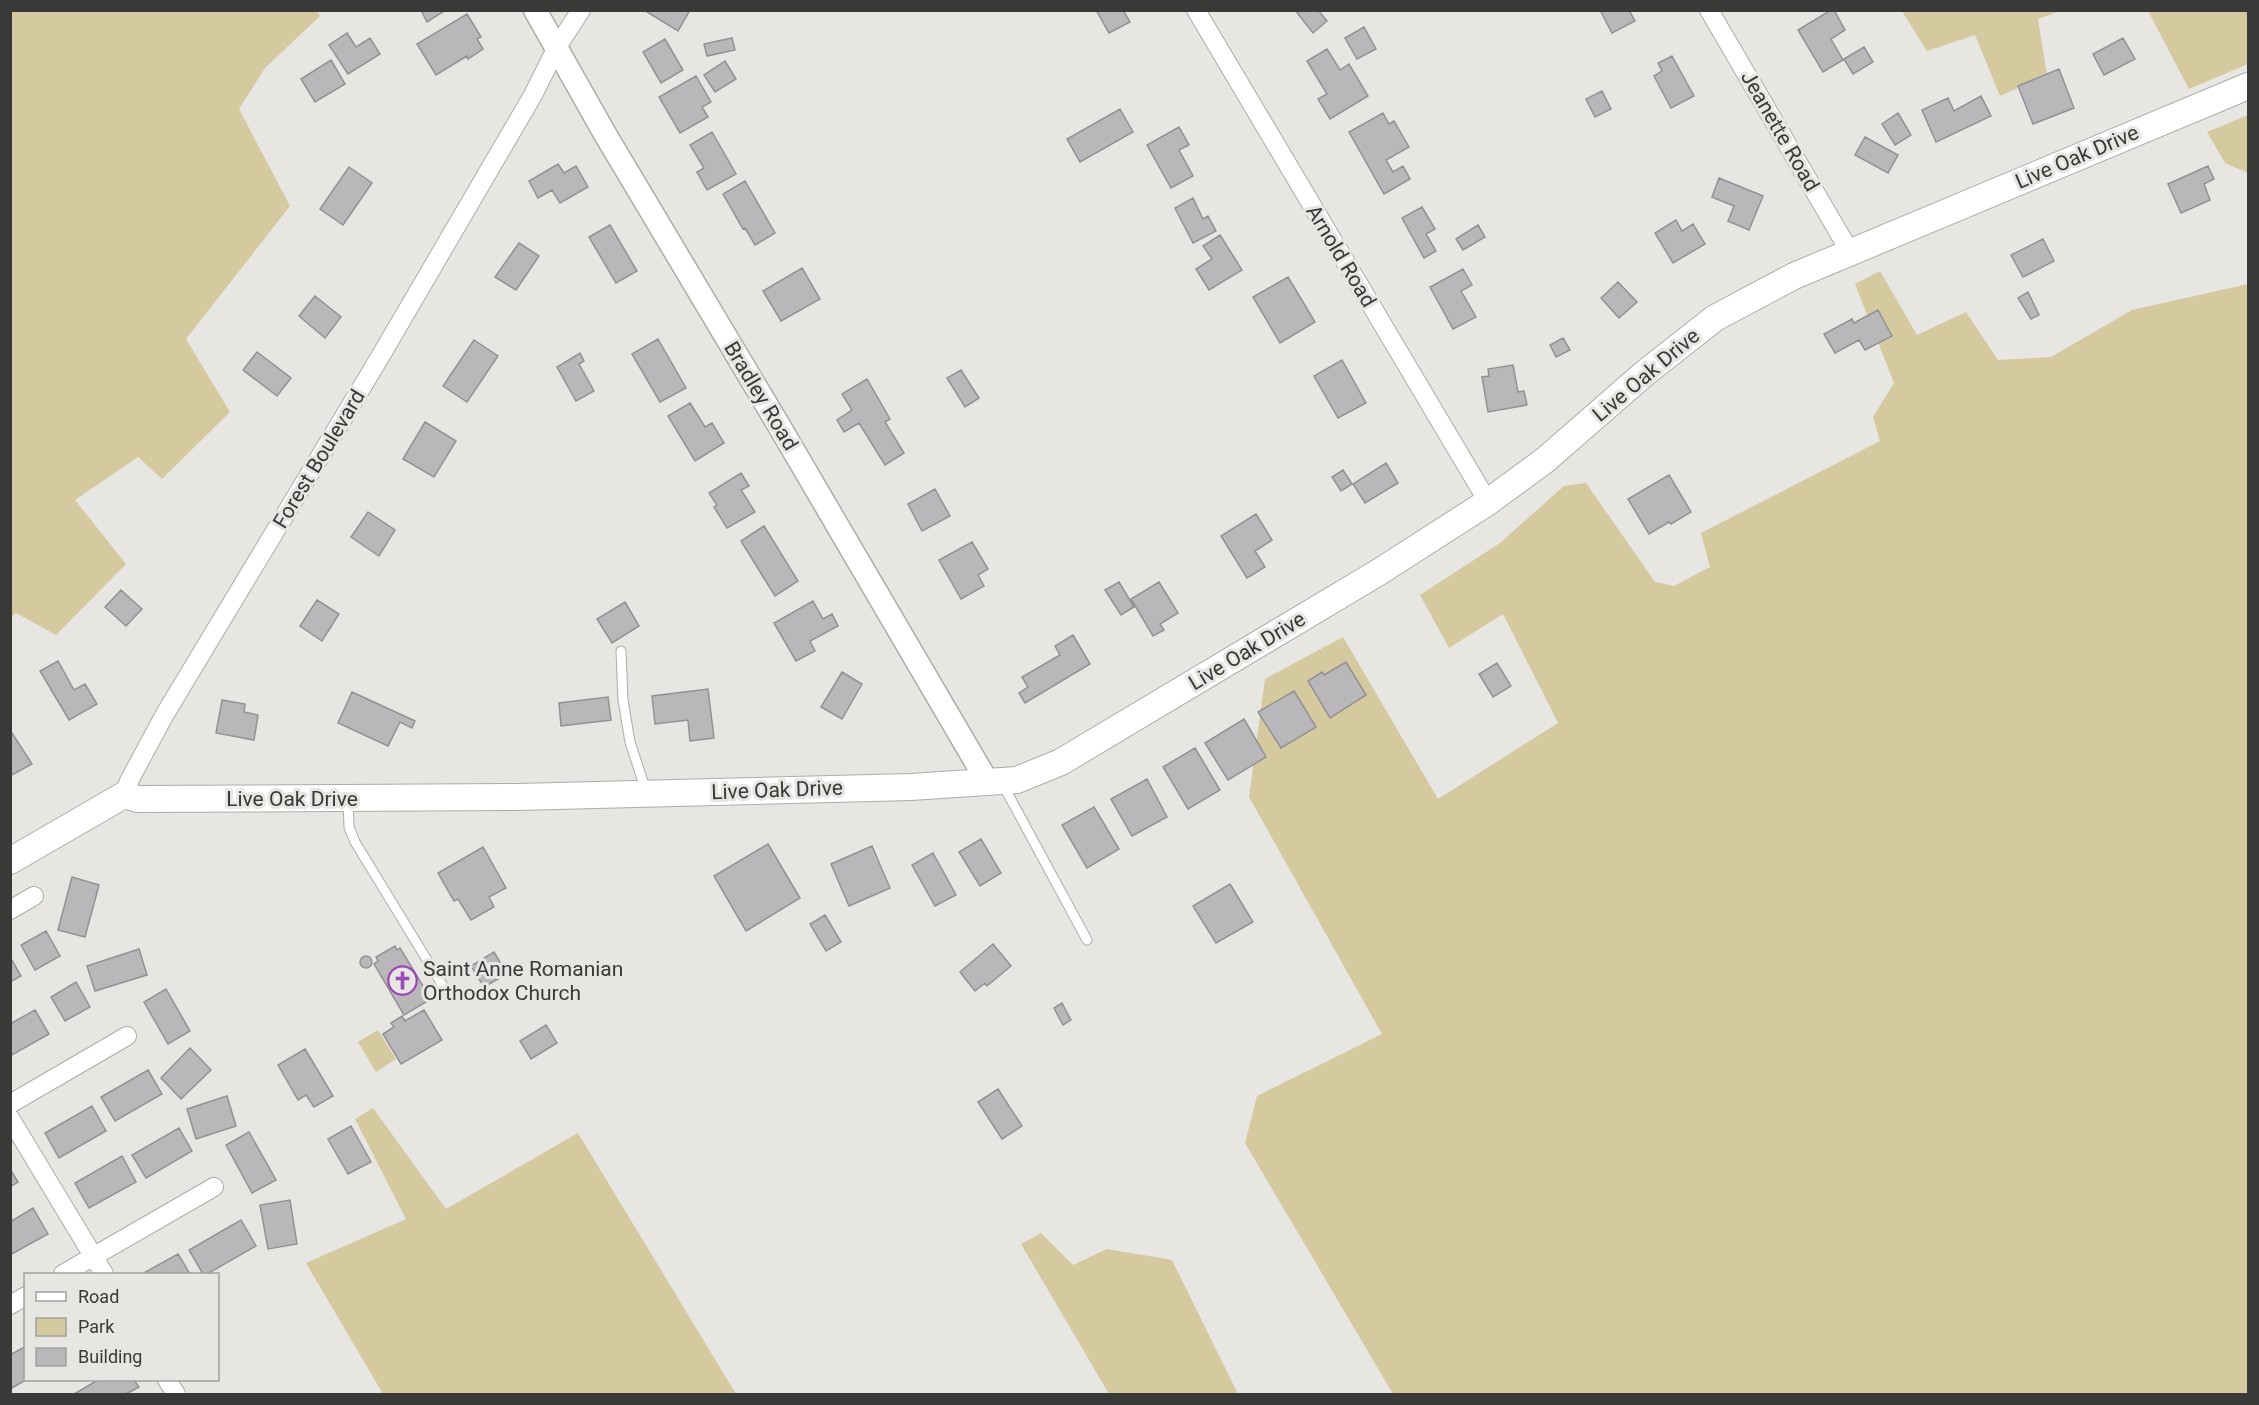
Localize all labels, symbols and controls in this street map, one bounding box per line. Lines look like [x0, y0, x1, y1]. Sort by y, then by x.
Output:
street label: Jeanette Road [1736, 66, 1824, 196]
street label: Live Oak Drive [2012, 120, 2142, 194]
street label: Arnold Road [1301, 201, 1381, 311]
street label: Live Oak Drive [1588, 323, 1704, 427]
street label: Bradley Road [719, 337, 803, 455]
street label: Forest Boulevard [268, 385, 370, 533]
street label: Live Oak Drive [1184, 607, 1310, 695]
street label: Live Oak Drive [711, 776, 843, 804]
street label: Live Oak Drive [226, 787, 358, 811]
place label: Saint Anne Romanian Orthodox Church [423, 957, 623, 1005]
church icon: Saint Anne Romanian Orthodox Church [386, 965, 418, 997]
legend [24, 1273, 219, 1381]
text: Road [78, 1286, 119, 1307]
text: Park [78, 1316, 115, 1337]
text: Building [78, 1346, 142, 1367]

